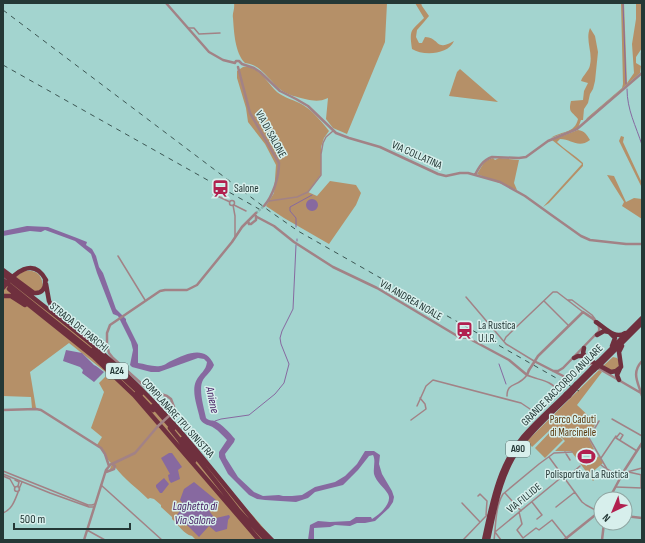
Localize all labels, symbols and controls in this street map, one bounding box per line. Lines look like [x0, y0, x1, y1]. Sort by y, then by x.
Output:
street label: VIA DI SALONE [253, 108, 289, 160]
street label: VIA COLLATINA [390, 138, 444, 172]
station icon: Salone [211, 178, 231, 198]
place label: Salone [234, 182, 259, 195]
street label: VIA ANDREA NOALE [378, 277, 444, 323]
street label: STRADA DEI PARCHI [47, 299, 111, 355]
place label: La Rustica U.I.R. [478, 319, 516, 345]
station icon: La Rustica U.I.R. [455, 321, 475, 341]
street label: GRANDE RACCORDO ANULARE [519, 342, 605, 428]
road number: A24 [106, 363, 128, 379]
street label: COMPLANARE TPU SINISTRA [139, 376, 217, 461]
water label: Aniene [202, 384, 222, 415]
park label: Parco Caduti di Marcinelle [550, 413, 596, 439]
road number: A90 [506, 441, 530, 457]
sports icon: Polisportiva La Rustica [577, 446, 597, 466]
place label: Polisportiva La Rustica [546, 468, 628, 481]
street label: VIA FILLIDE [504, 480, 544, 516]
north arrow [593, 491, 633, 531]
water label: Laghetto di Via Salone [173, 499, 218, 528]
scale bar [14, 505, 130, 531]
text: N [600, 511, 613, 525]
text: 500 m [20, 512, 45, 527]

